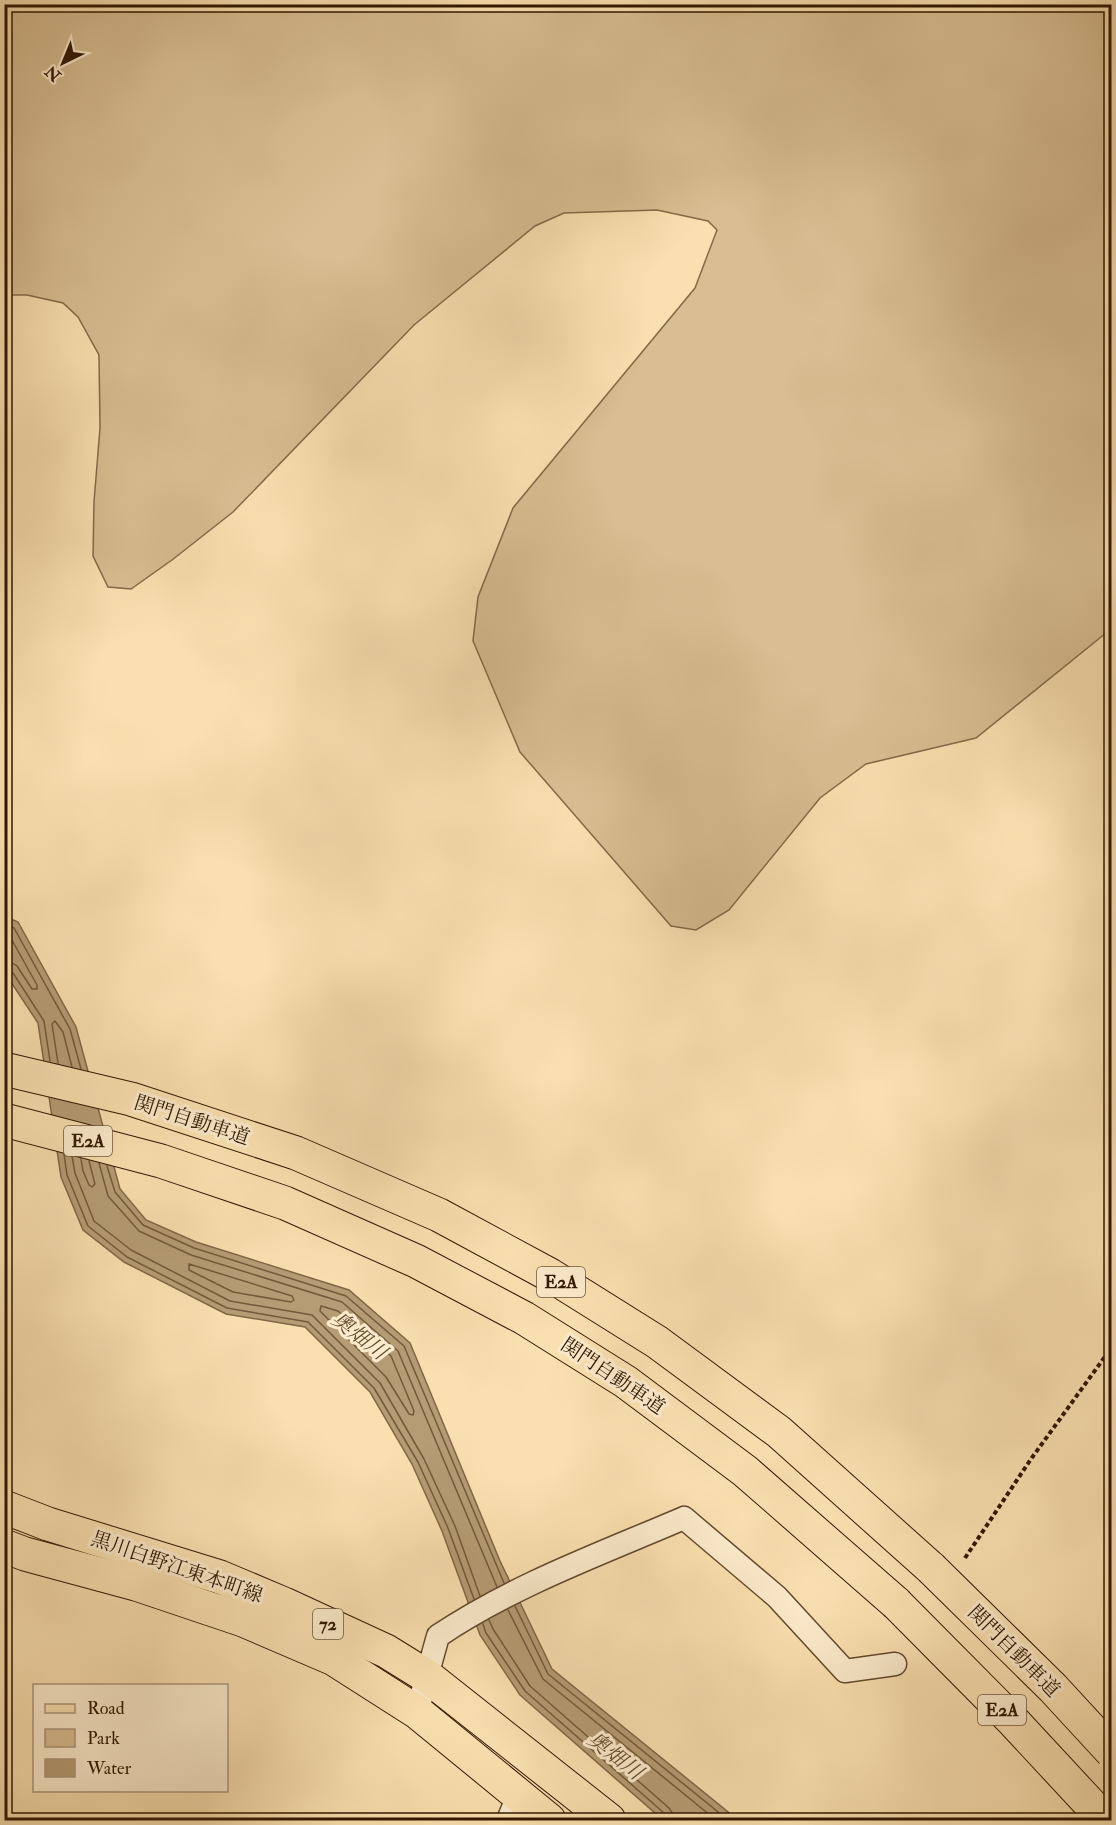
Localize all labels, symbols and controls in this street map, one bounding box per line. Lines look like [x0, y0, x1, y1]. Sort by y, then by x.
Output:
north arrow [33, 33, 93, 93]
text: N [41, 61, 66, 86]
street label: 関門自動車道 [131, 1090, 253, 1150]
road number: E2A [64, 1126, 112, 1156]
road number: E2A [537, 1267, 585, 1297]
water label: 奧畑川 [326, 1306, 394, 1367]
street label: 関門自動車道 [556, 1332, 670, 1420]
street label: 黒川白野江東本町線 [88, 1526, 266, 1608]
street label: 関門自動車道 [963, 1600, 1065, 1702]
road number: 72 [313, 1609, 343, 1639]
legend [33, 1684, 228, 1792]
road number: E2A [978, 1695, 1026, 1725]
text: Road [87, 1697, 125, 1720]
water label: 奧畑川 [582, 1726, 650, 1787]
text: Park [87, 1727, 120, 1750]
text: Water [86, 1757, 131, 1780]

